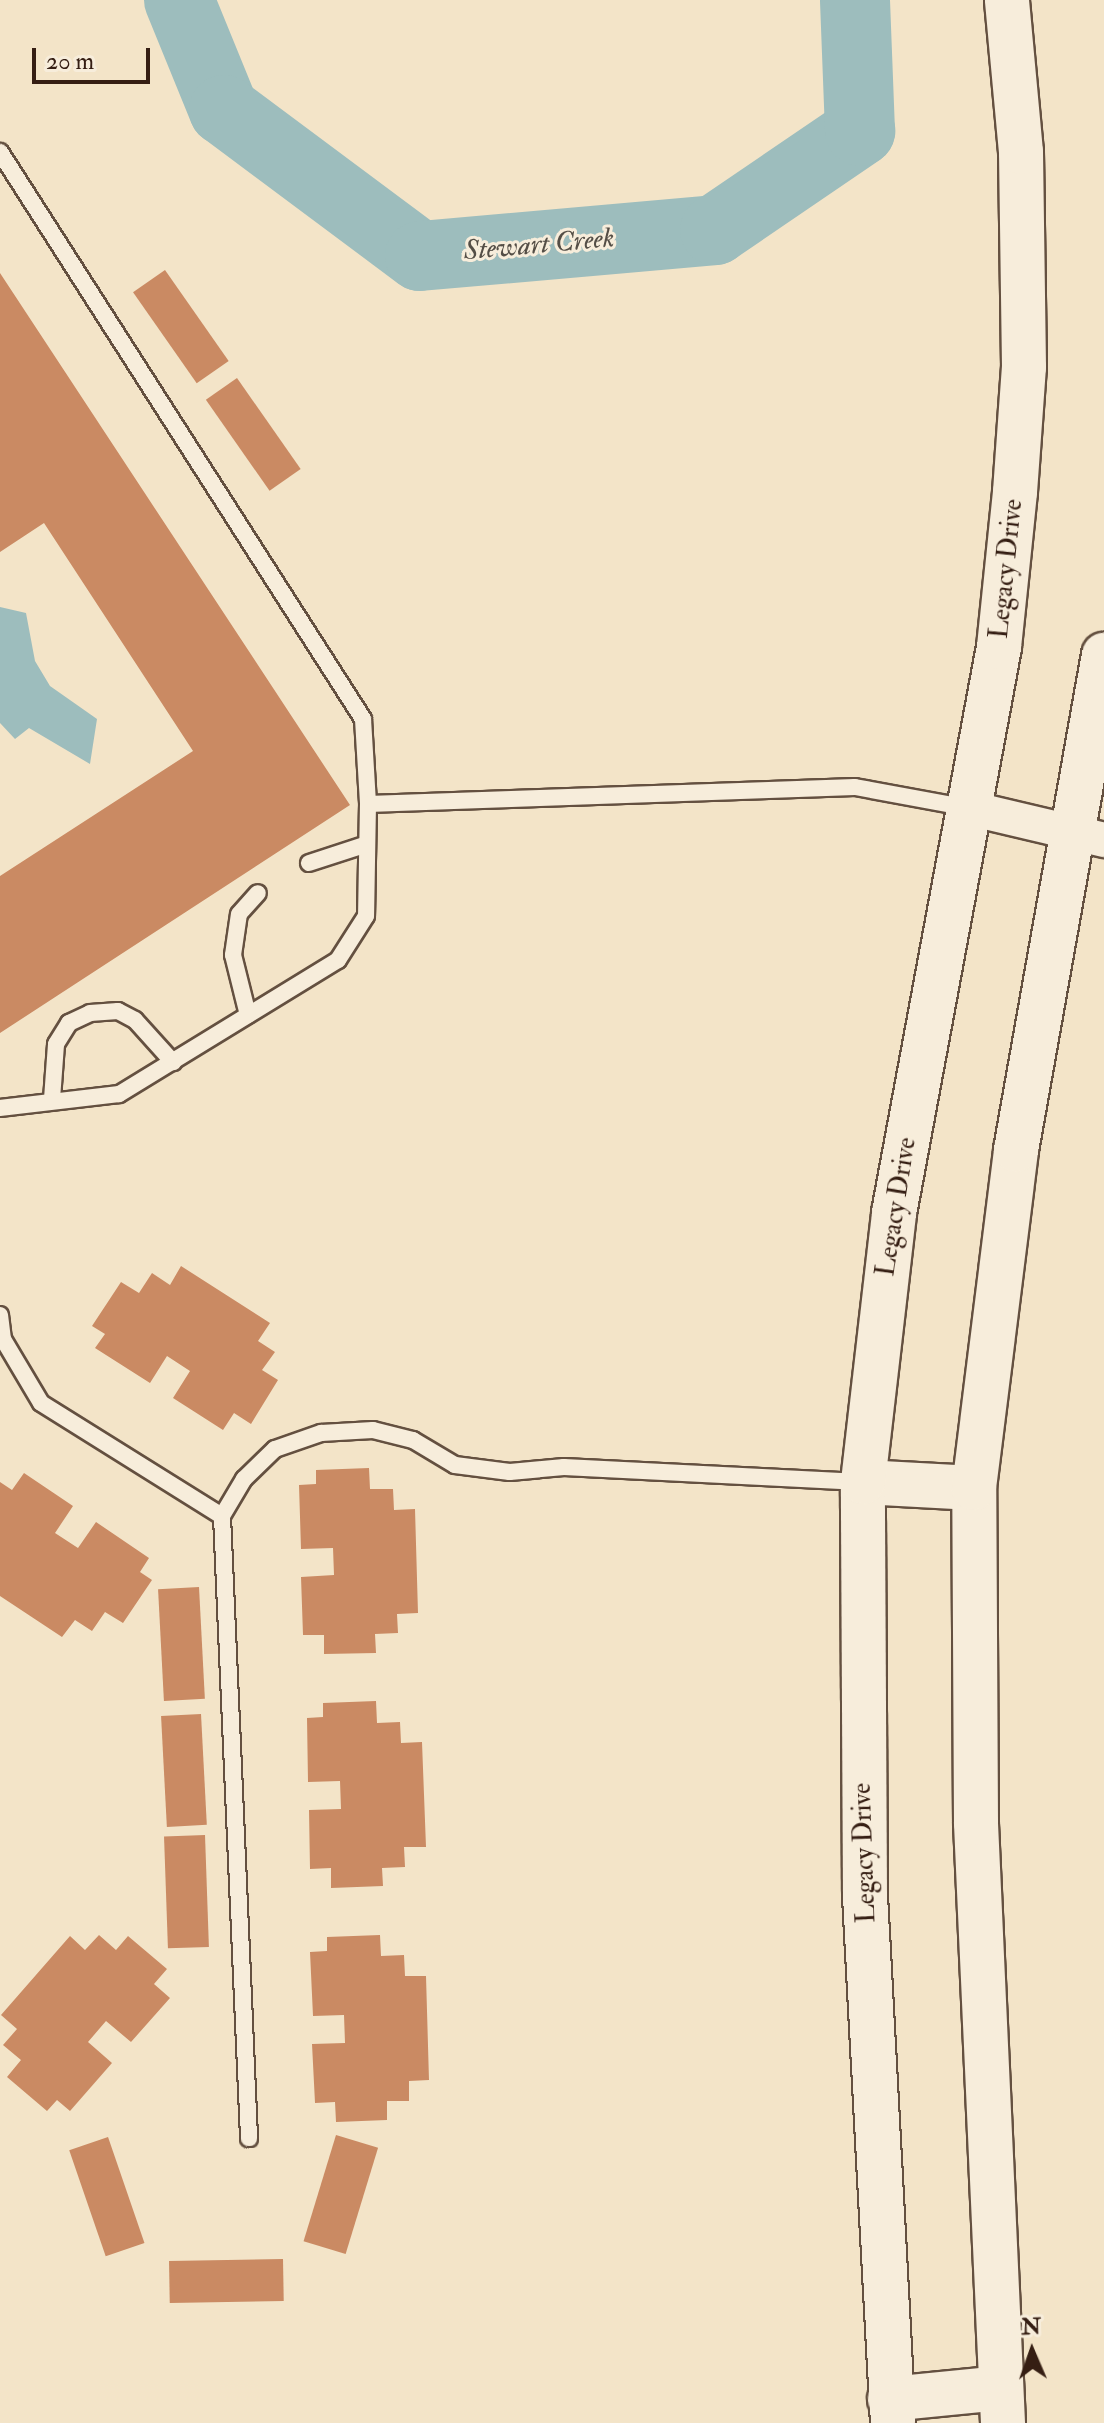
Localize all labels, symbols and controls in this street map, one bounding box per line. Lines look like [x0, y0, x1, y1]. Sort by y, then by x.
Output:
scale bar [36, 32, 154, 82]
text: 20 m [46, 46, 94, 77]
water label: Stewart Creek [462, 222, 616, 268]
street label: Legacy Drive [984, 498, 1030, 640]
street label: Legacy Drive [871, 1135, 923, 1279]
street label: Legacy Drive [847, 1782, 883, 1924]
north arrow [992, 2311, 1072, 2391]
text: N [1021, 2313, 1041, 2341]

